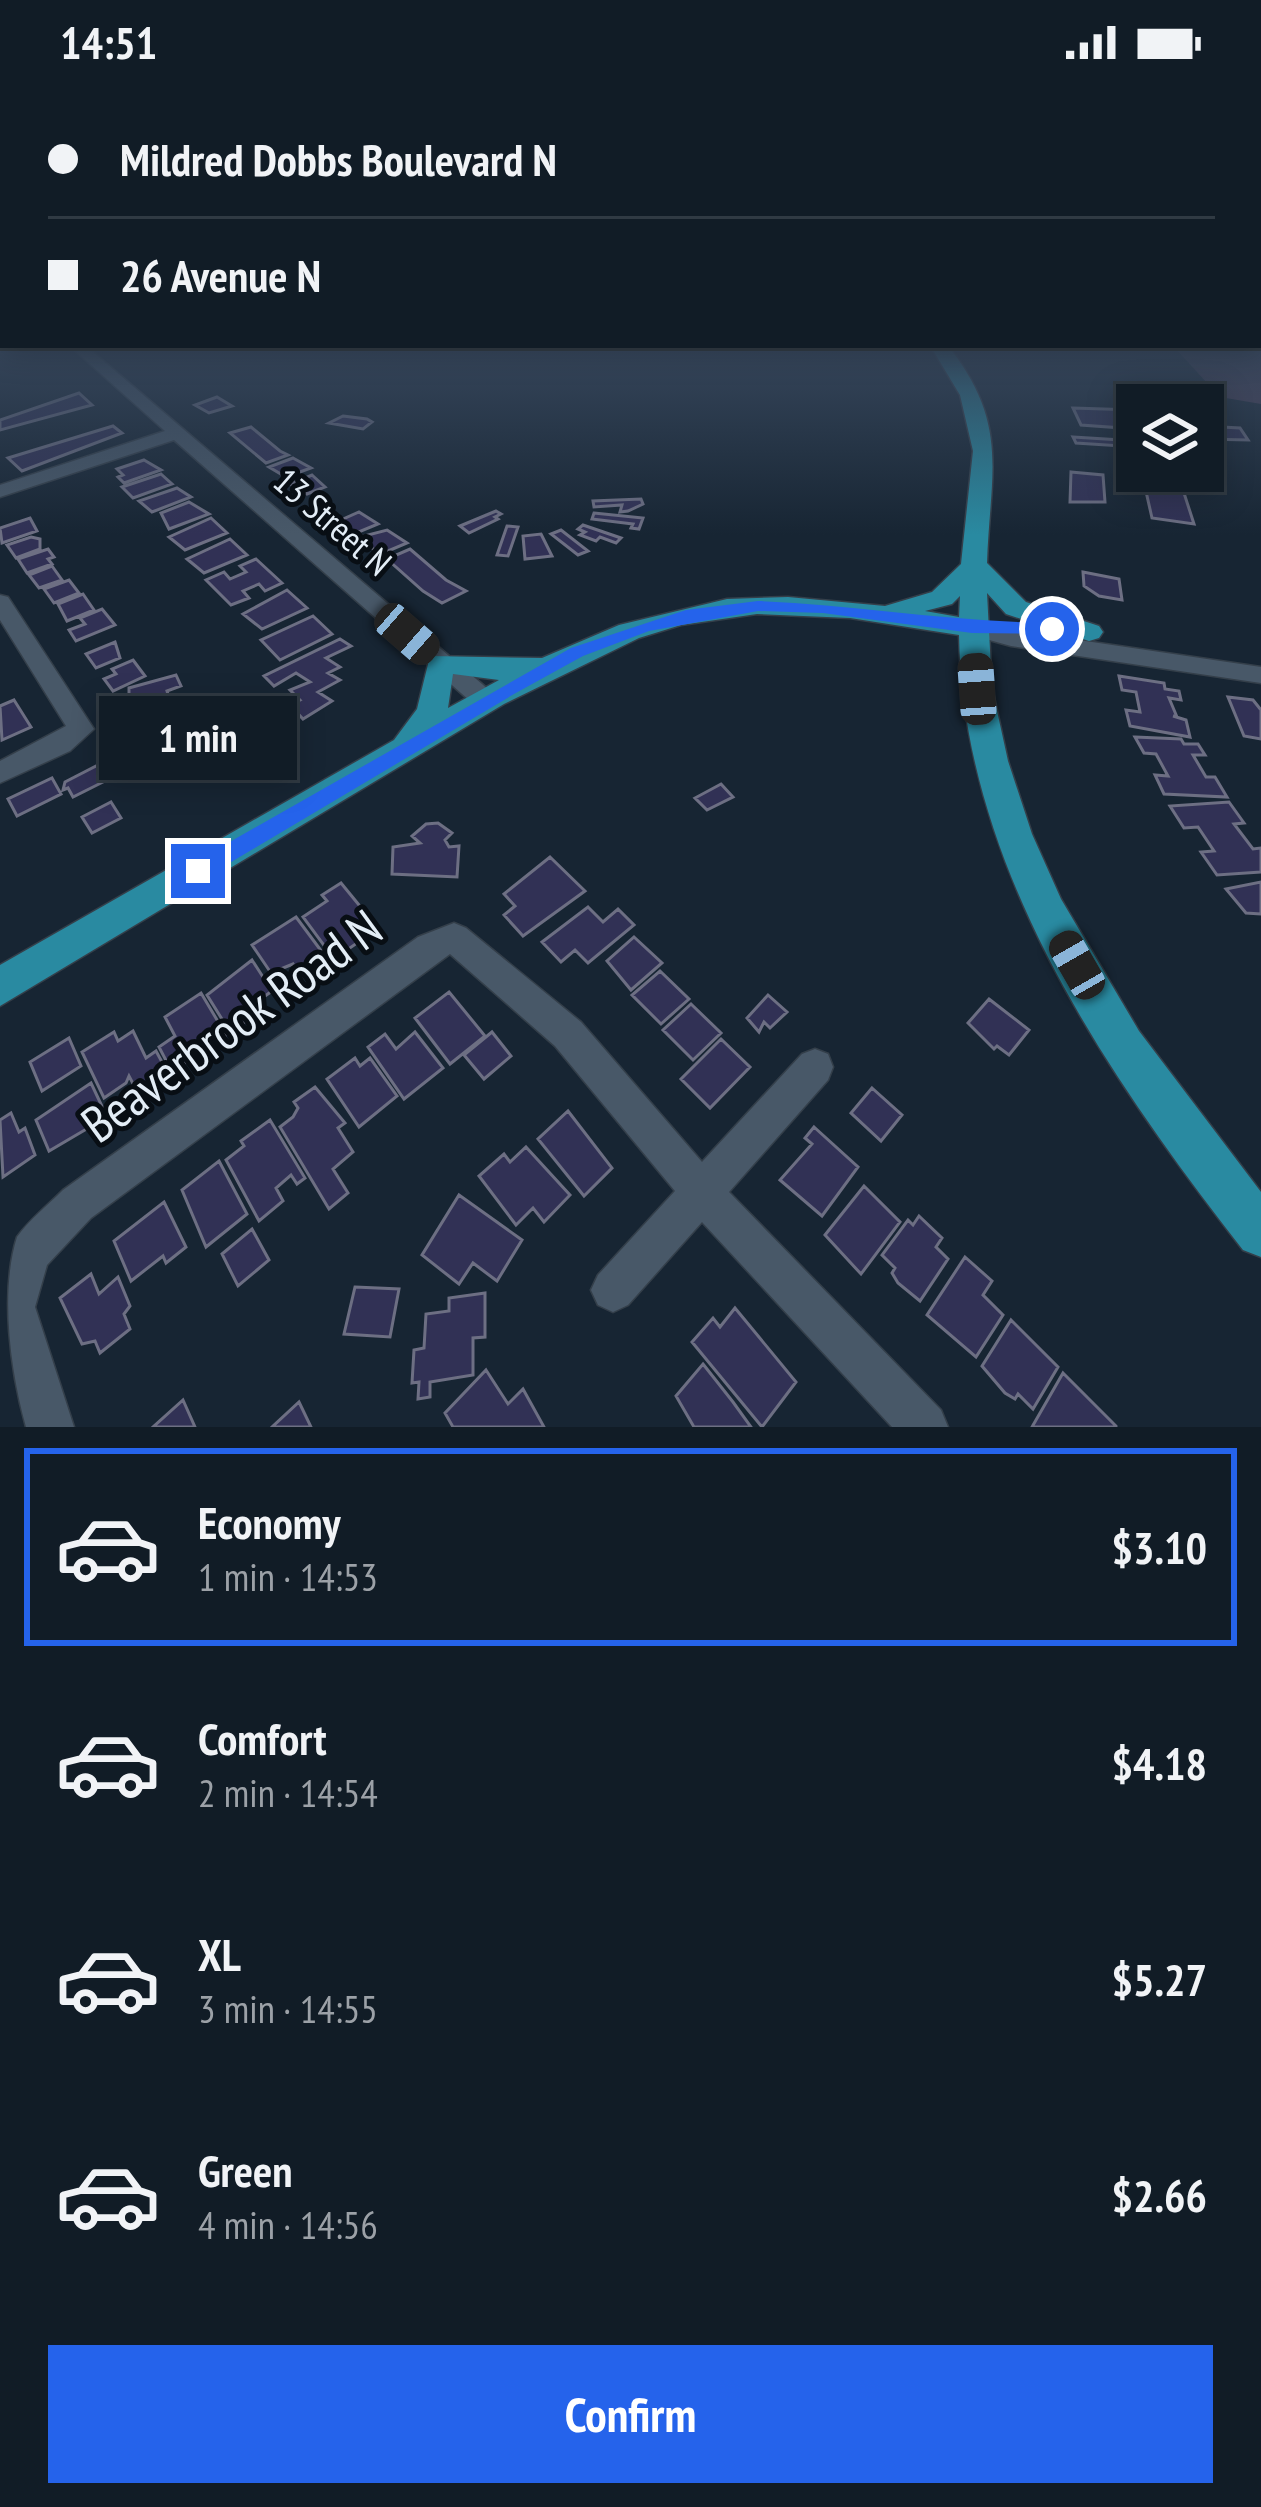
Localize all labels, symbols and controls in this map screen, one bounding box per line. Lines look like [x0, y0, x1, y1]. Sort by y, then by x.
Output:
text: 14:51 [60, 13, 157, 71]
text: Mildred Dobbs Boulevard N [120, 130, 557, 188]
text: 26 Avenue N [120, 246, 321, 304]
map controls [1116, 384, 1224, 492]
button: layers [1116, 384, 1224, 492]
street label: 13 Street N [264, 457, 402, 585]
car [368, 597, 446, 671]
route start [1025, 602, 1079, 656]
car [957, 652, 997, 726]
callout: 1 min [99, 697, 297, 781]
text: 1 min [159, 712, 237, 763]
route end [171, 844, 225, 898]
street label: Beaverbrook Road N [68, 894, 394, 1156]
car [1043, 925, 1111, 1005]
icon: car [54, 1493, 162, 1601]
text: Economy [198, 1493, 341, 1551]
text: $3.10 [1111, 1518, 1207, 1576]
text: 1 min · 14:53 [198, 1551, 378, 1602]
icon: car [54, 1709, 162, 1817]
text: Comfort [198, 1709, 327, 1767]
text: $4.18 [1111, 1734, 1207, 1792]
text: 2 min · 14:54 [198, 1767, 378, 1818]
icon: car [54, 1925, 162, 2033]
text: XL [198, 1925, 241, 1983]
text: $5.27 [1111, 1950, 1207, 2008]
text: 3 min · 14:55 [198, 1983, 378, 2034]
icon: car [54, 2141, 162, 2249]
text: Green [198, 2141, 293, 2199]
text: $2.66 [1111, 2166, 1207, 2224]
text: 4 min · 14:56 [198, 2199, 378, 2250]
button: Confirm [48, 2345, 1213, 2483]

